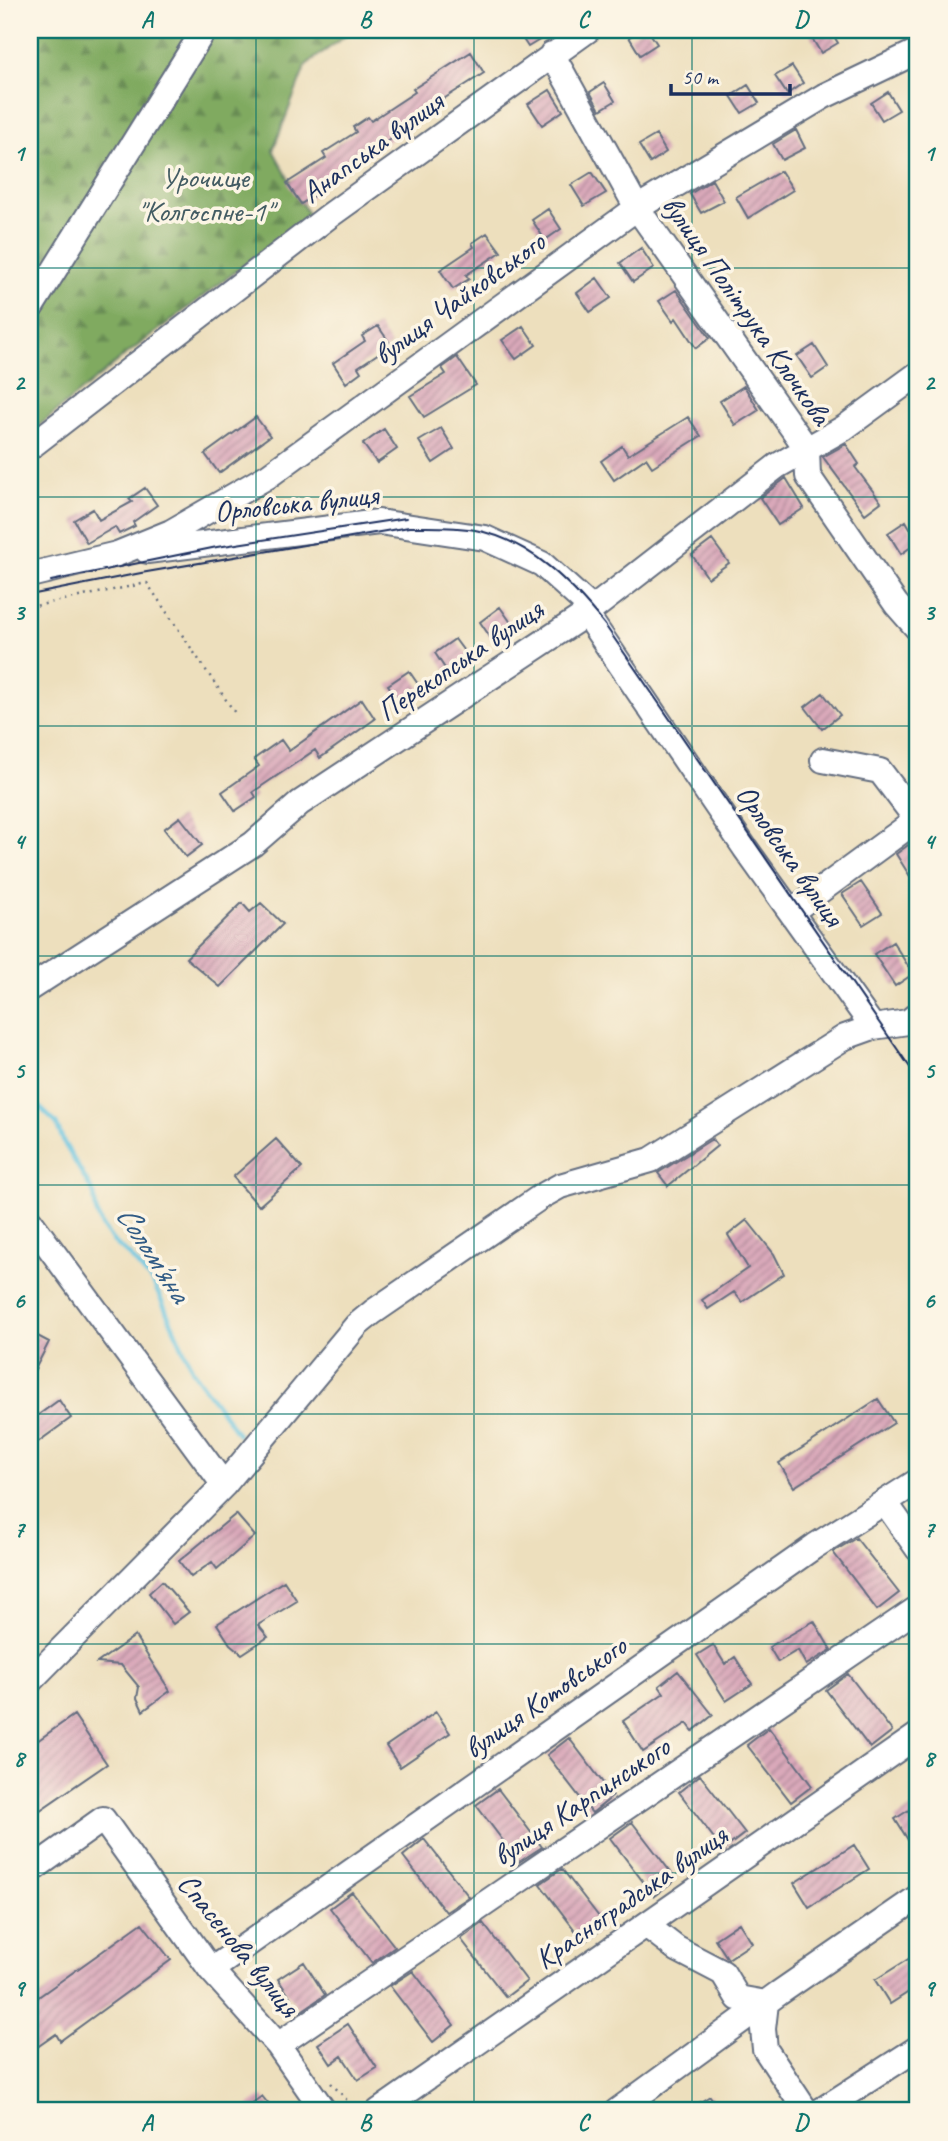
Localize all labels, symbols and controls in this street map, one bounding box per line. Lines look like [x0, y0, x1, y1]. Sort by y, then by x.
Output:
text: A [141, 5, 155, 34]
text: B [359, 5, 373, 34]
text: C [578, 5, 592, 34]
text: D [794, 5, 810, 34]
scale bar [671, 52, 790, 96]
text: 50 m [682, 64, 720, 90]
street label: Анапська вулиця [294, 81, 453, 211]
text: 1 [14, 139, 27, 168]
text: 1 [924, 139, 937, 168]
park label: Урочище "Колгоспне-1" [137, 158, 278, 230]
street label: вулиця Політрука Клочкова [654, 188, 842, 434]
street label: вулиця Чайковського [366, 222, 554, 373]
text: 2 [14, 368, 27, 397]
text: 2 [924, 368, 937, 397]
street label: Орловська вулиця [212, 475, 382, 530]
street label: Перекопська вулиця [370, 590, 551, 730]
text: 3 [14, 598, 27, 627]
text: 3 [924, 598, 937, 627]
street label: Орловська вулиця [727, 777, 854, 935]
text: 4 [14, 827, 27, 856]
text: 4 [924, 827, 937, 856]
text: 5 [14, 1056, 26, 1085]
text: 5 [924, 1056, 936, 1085]
water label: Солом'яна [107, 1197, 202, 1312]
text: 6 [14, 1286, 27, 1315]
text: 6 [924, 1286, 937, 1315]
text: 7 [14, 1515, 27, 1544]
text: 7 [924, 1515, 937, 1544]
street label: вулиця Котовського [456, 1626, 635, 1767]
street label: вулиця Карпинського [485, 1727, 678, 1874]
text: 8 [14, 1744, 27, 1773]
text: 8 [924, 1744, 937, 1773]
street label: Красноградська вулиця [527, 1816, 736, 1978]
street label: Спасенова вулиця [169, 1865, 309, 2026]
text: 9 [14, 1974, 27, 2003]
text: 9 [924, 1974, 937, 2003]
text: A [141, 2108, 155, 2137]
text: B [359, 2108, 373, 2137]
text: C [578, 2108, 592, 2137]
text: D [794, 2108, 810, 2137]

